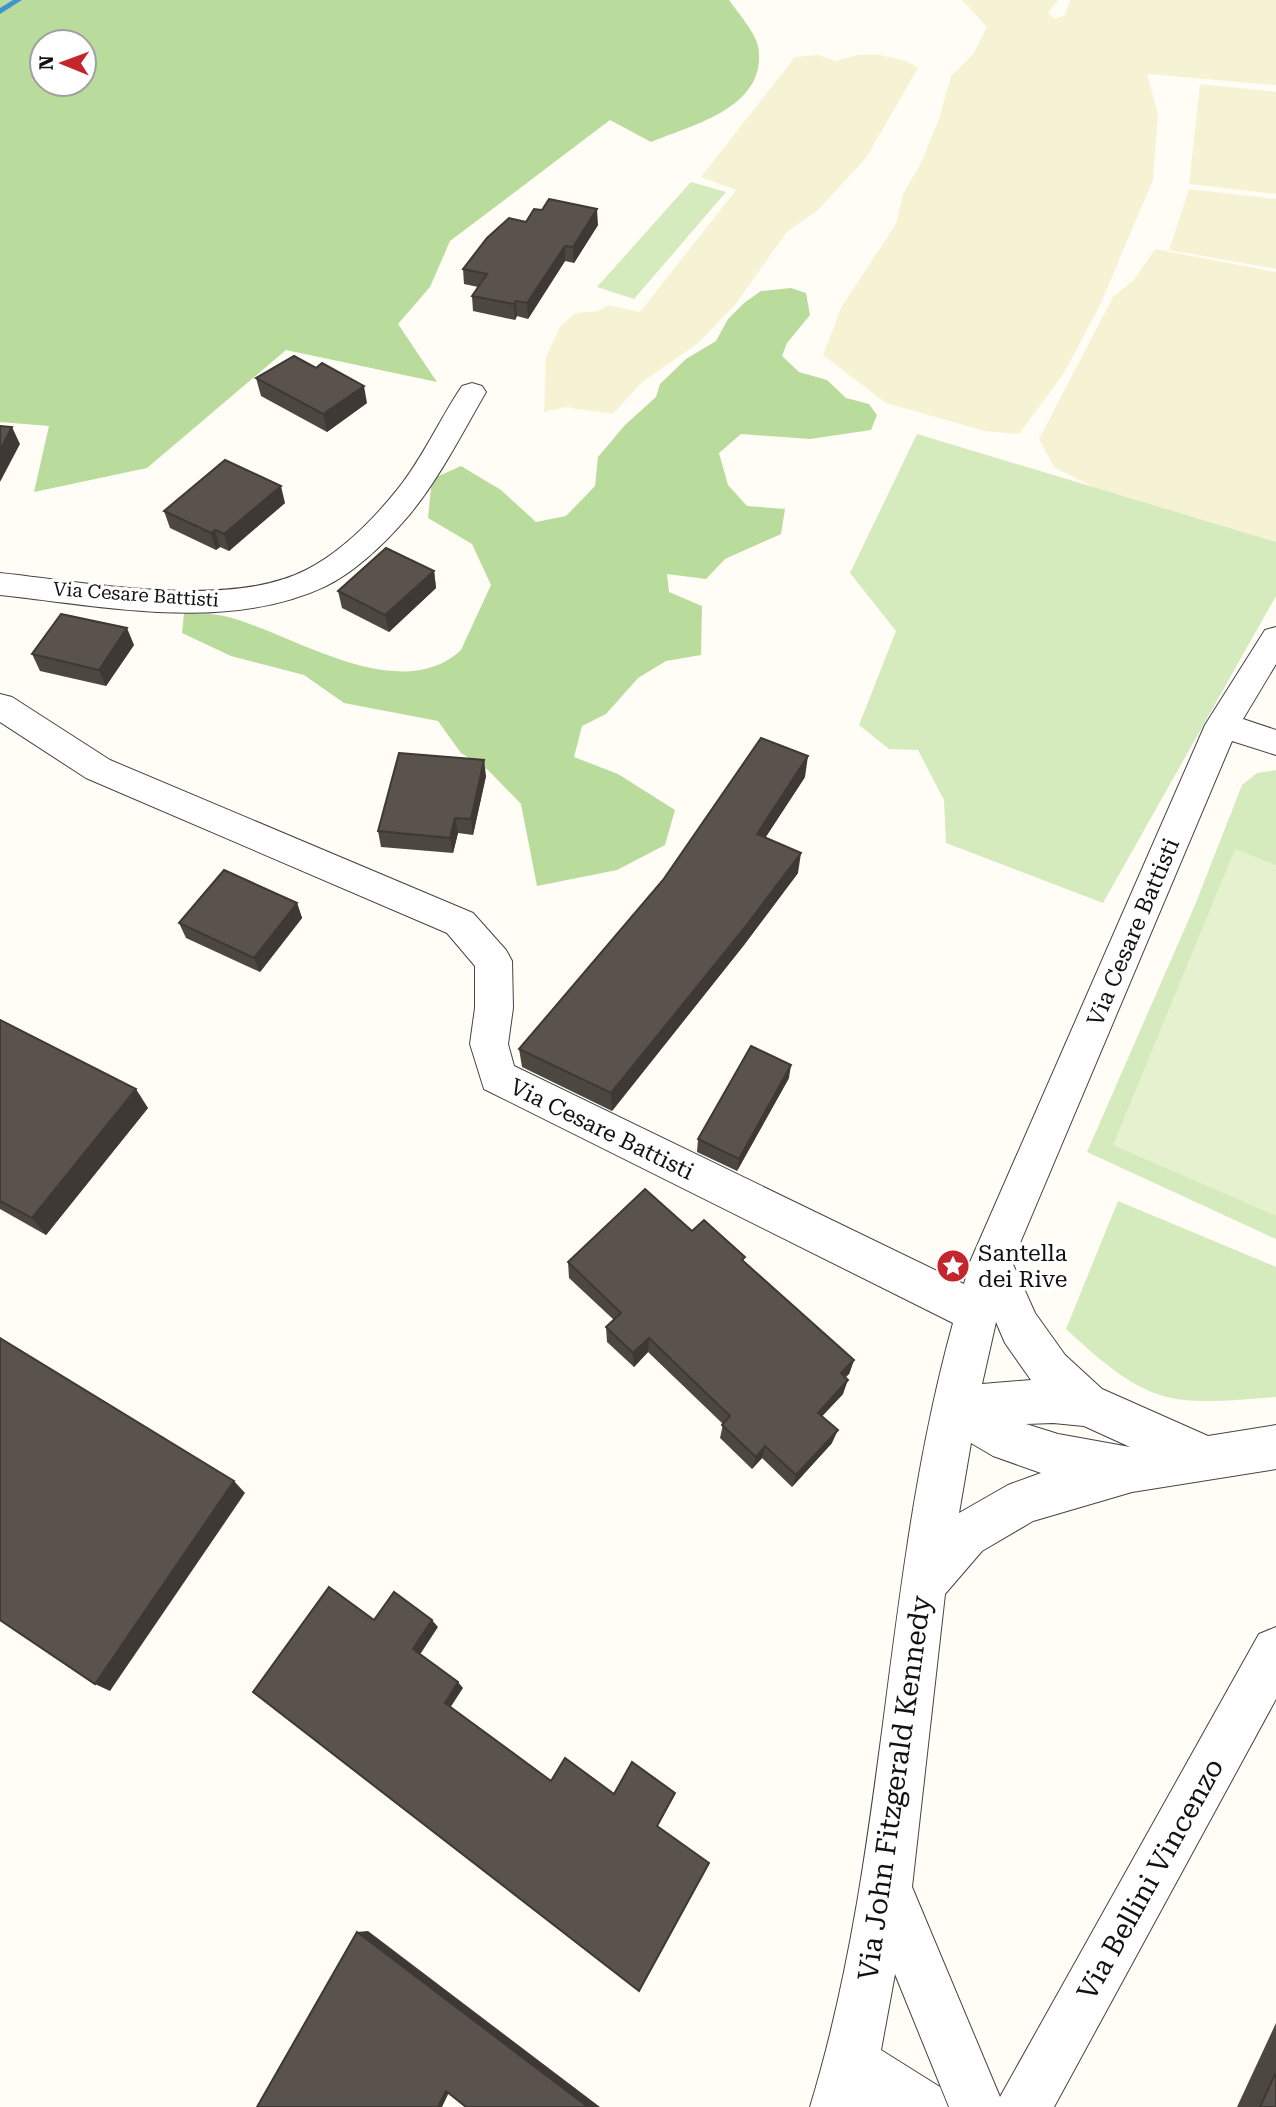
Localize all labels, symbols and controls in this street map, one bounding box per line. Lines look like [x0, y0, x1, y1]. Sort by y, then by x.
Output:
north arrow [28, 28, 98, 98]
text: N [35, 55, 58, 70]
street label: Via Cesare Battisti [52, 577, 220, 612]
street label: Via Cesare Battisti [1082, 834, 1185, 1030]
street label: Via Cesare Battisti [505, 1073, 698, 1186]
place label: Santella dei Rive [978, 1240, 1068, 1293]
place icon: Santella dei Rive [934, 1247, 972, 1285]
street label: Via John Fitzgerald Kennedy [851, 1593, 938, 1983]
street label: Via Bellini Vincenzo [1070, 1753, 1231, 2006]

